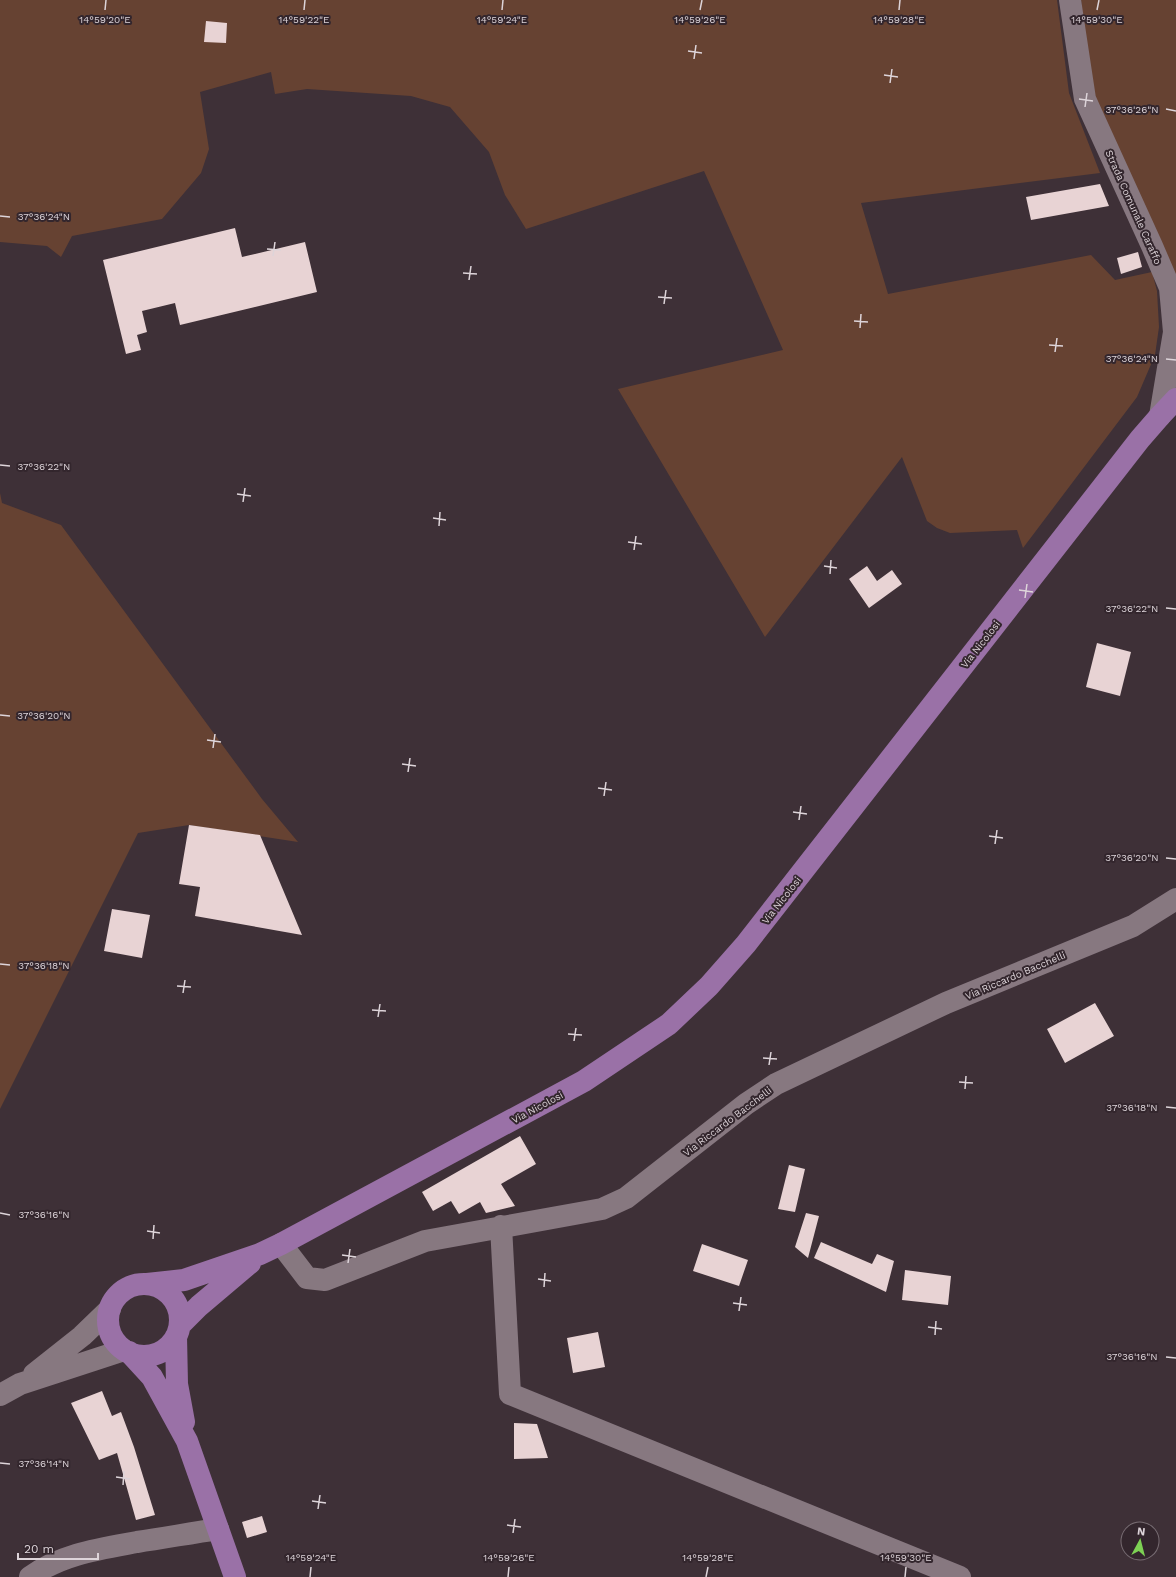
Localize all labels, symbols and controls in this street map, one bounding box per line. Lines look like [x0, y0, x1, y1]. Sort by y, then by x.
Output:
text: 14°59'20"E [79, 14, 131, 25]
text: 14°59'22"E [278, 14, 330, 25]
text: 14°59'24"E [477, 14, 527, 25]
text: 14°59'26"E [674, 14, 726, 25]
text: 14°59'28"E [873, 14, 925, 25]
text: 14°59'30"E [1071, 14, 1123, 25]
text: 37°36'26"N [1105, 104, 1159, 115]
street label: Strada Comunale Caraffo [1103, 148, 1164, 266]
text: 37°36'24"N [18, 211, 70, 222]
text: 37°36'24"N [1106, 353, 1158, 364]
text: 37°36'22"N [18, 461, 70, 472]
text: 37°36'22"N [1106, 603, 1158, 614]
street label: Via Nicolosi [959, 619, 1002, 670]
text: 37°36'20"N [17, 710, 71, 721]
text: 37°36'20"N [1105, 852, 1159, 863]
street label: Via Nicolosi [760, 875, 803, 926]
street label: Via Riccardo Bacchelli [963, 949, 1067, 1002]
text: 37°36'18"N [18, 960, 70, 971]
street label: Via Riccardo Bacchelli [681, 1085, 774, 1158]
street label: Via Nicolosi [510, 1089, 565, 1126]
text: 37°36'18"N [1106, 1102, 1158, 1113]
text: 37°36'16"N [18, 1209, 70, 1220]
text: 37°36'16"N [1106, 1351, 1158, 1362]
text: 37°36'14"N [19, 1458, 69, 1469]
north arrow [1120, 1521, 1160, 1561]
text: N [1136, 1525, 1146, 1539]
scale bar [18, 1535, 98, 1561]
text: 20 m [24, 1542, 54, 1556]
text: 14°59'24"E [286, 1552, 336, 1563]
text: 14°59'26"E [483, 1552, 535, 1563]
text: 14°59'28"E [682, 1552, 734, 1563]
text: 14°59'30"E [880, 1552, 932, 1563]

